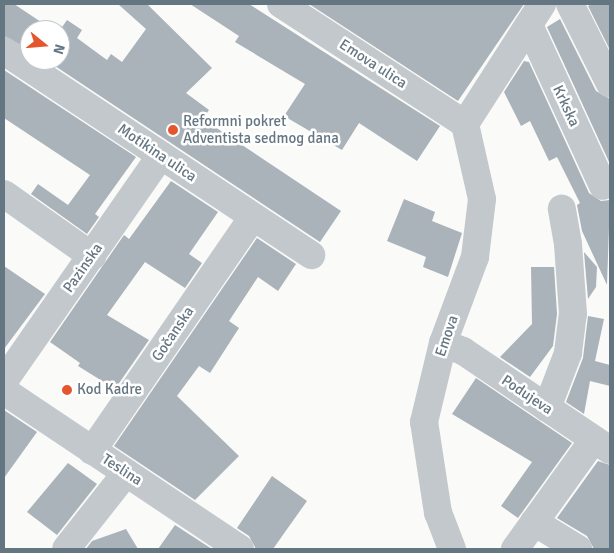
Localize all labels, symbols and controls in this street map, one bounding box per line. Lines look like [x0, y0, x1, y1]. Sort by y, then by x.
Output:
north arrow [20, 20, 70, 70]
street label: Emova ulica [336, 35, 410, 93]
text: N [49, 42, 68, 56]
street label: Krkska [549, 82, 583, 130]
place label: Reformni pokret Adventista sedmog dana [183, 112, 339, 147]
street label: Motikina ulica [114, 120, 200, 186]
marker: Reformni pokret Adventista sedmog dana [167, 124, 179, 136]
street label: Pazinska [59, 240, 107, 296]
street label: Gočanska [148, 303, 198, 365]
street label: Emova [432, 313, 462, 359]
street label: Podujeva [498, 371, 556, 419]
place label: Kod Kadre [77, 381, 142, 399]
marker: Kod Kadre [61, 384, 73, 396]
street label: Teslina [98, 450, 146, 490]

